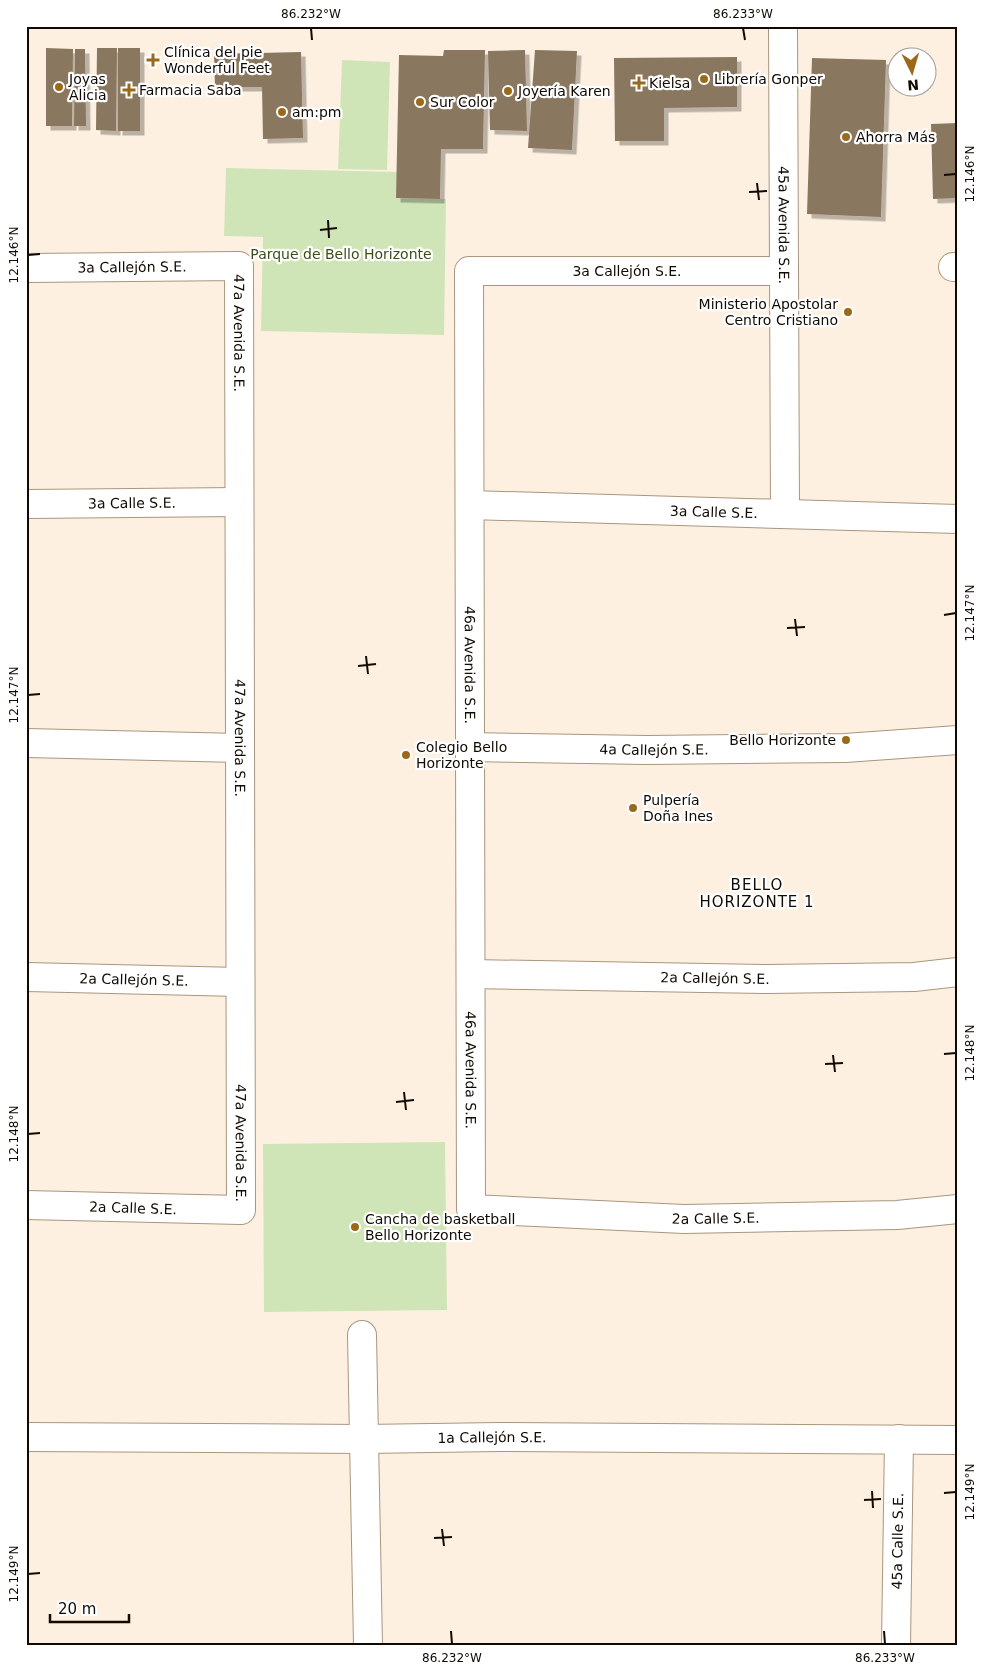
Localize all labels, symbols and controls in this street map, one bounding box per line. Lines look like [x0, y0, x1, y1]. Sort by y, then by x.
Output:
text: 86.232°W [281, 7, 341, 21]
text: 86.233°W [713, 7, 773, 21]
place label: Clínica del pie Wonderful Feet [164, 44, 270, 76]
north arrow [886, 48, 936, 98]
marker: Clínica del pie Wonderful Feet [146, 53, 160, 67]
place label: Joyas Alicia [68, 71, 107, 103]
place label: Librería Gonper [714, 71, 823, 87]
marker: Librería Gonper [698, 73, 710, 85]
place label: Kielsa [649, 75, 690, 91]
text: N [907, 76, 920, 93]
marker: Kielsa [633, 77, 645, 89]
marker: Joyas Alicia [53, 81, 65, 93]
place label: Farmacia Saba [139, 82, 242, 98]
place label: Joyería Karen [517, 83, 611, 99]
marker: Farmacia Saba [123, 84, 135, 96]
marker: Joyería Karen [502, 85, 514, 97]
place label: Sur Color [430, 94, 495, 110]
marker: Sur Color [414, 96, 426, 108]
place label: am:pm [292, 104, 341, 120]
marker: am:pm [276, 106, 288, 118]
place label: Ahorra Más [856, 129, 935, 145]
marker: Ahorra Más [840, 131, 852, 143]
text: 12.146°N [963, 146, 977, 202]
street label: 45a Avenida S.E. [776, 166, 792, 284]
text: 12.146°N [7, 227, 21, 283]
park label: Parque de Bello Horizonte [250, 246, 432, 262]
street label: 3a Callejón S.E. [77, 258, 187, 276]
street label: 3a Callejón S.E. [572, 263, 682, 279]
street label: 47a Avenida S.E. [231, 274, 247, 392]
place label: Ministerio Apostolar Centro Cristiano [699, 296, 838, 328]
marker: Ministerio Apostolar Centro Cristiano [842, 306, 854, 318]
street label: 3a Calle S.E. [88, 495, 176, 511]
street label: 3a Calle S.E. [670, 503, 758, 521]
text: 12.147°N [963, 585, 977, 641]
street label: 46a Avenida S.E. [462, 606, 478, 724]
text: 12.147°N [7, 667, 21, 723]
street label: 47a Avenida S.E. [232, 679, 248, 797]
place label: Bello Horizonte [729, 732, 836, 748]
marker: Bello Horizonte [840, 734, 852, 746]
place label: Colegio Bello Horizonte [416, 739, 507, 771]
street label: 4a Callejón S.E. [599, 741, 709, 758]
marker: Colegio Bello Horizonte [400, 749, 412, 761]
place label: Pulpería Doña Ines [643, 792, 713, 824]
marker: Pulpería Doña Ines [627, 802, 639, 814]
district label: BELLO HORIZONTE 1 [699, 876, 815, 911]
street label: 2a Callejón S.E. [660, 969, 770, 987]
street label: 2a Callejón S.E. [79, 970, 189, 989]
street label: 46a Avenida S.E. [463, 1011, 479, 1129]
text: 12.148°N [963, 1025, 977, 1081]
street label: 47a Avenida S.E. [233, 1084, 249, 1202]
text: 12.148°N [7, 1106, 21, 1162]
street label: 2a Calle S.E. [89, 1198, 177, 1218]
street label: 2a Calle S.E. [671, 1210, 760, 1227]
place label: Cancha de basketball Bello Horizonte [365, 1211, 516, 1243]
marker: Cancha de basketball Bello Horizonte [349, 1221, 361, 1233]
street label: 1a Callejón S.E. [437, 1429, 547, 1446]
text: 12.149°N [963, 1464, 977, 1520]
street label: 45a Calle S.E. [889, 1493, 906, 1590]
text: 12.149°N [7, 1546, 21, 1602]
scale bar [50, 1591, 129, 1623]
text: 20 m [58, 1600, 96, 1618]
text: 86.232°W [422, 1651, 482, 1665]
text: 86.233°W [855, 1651, 915, 1665]

